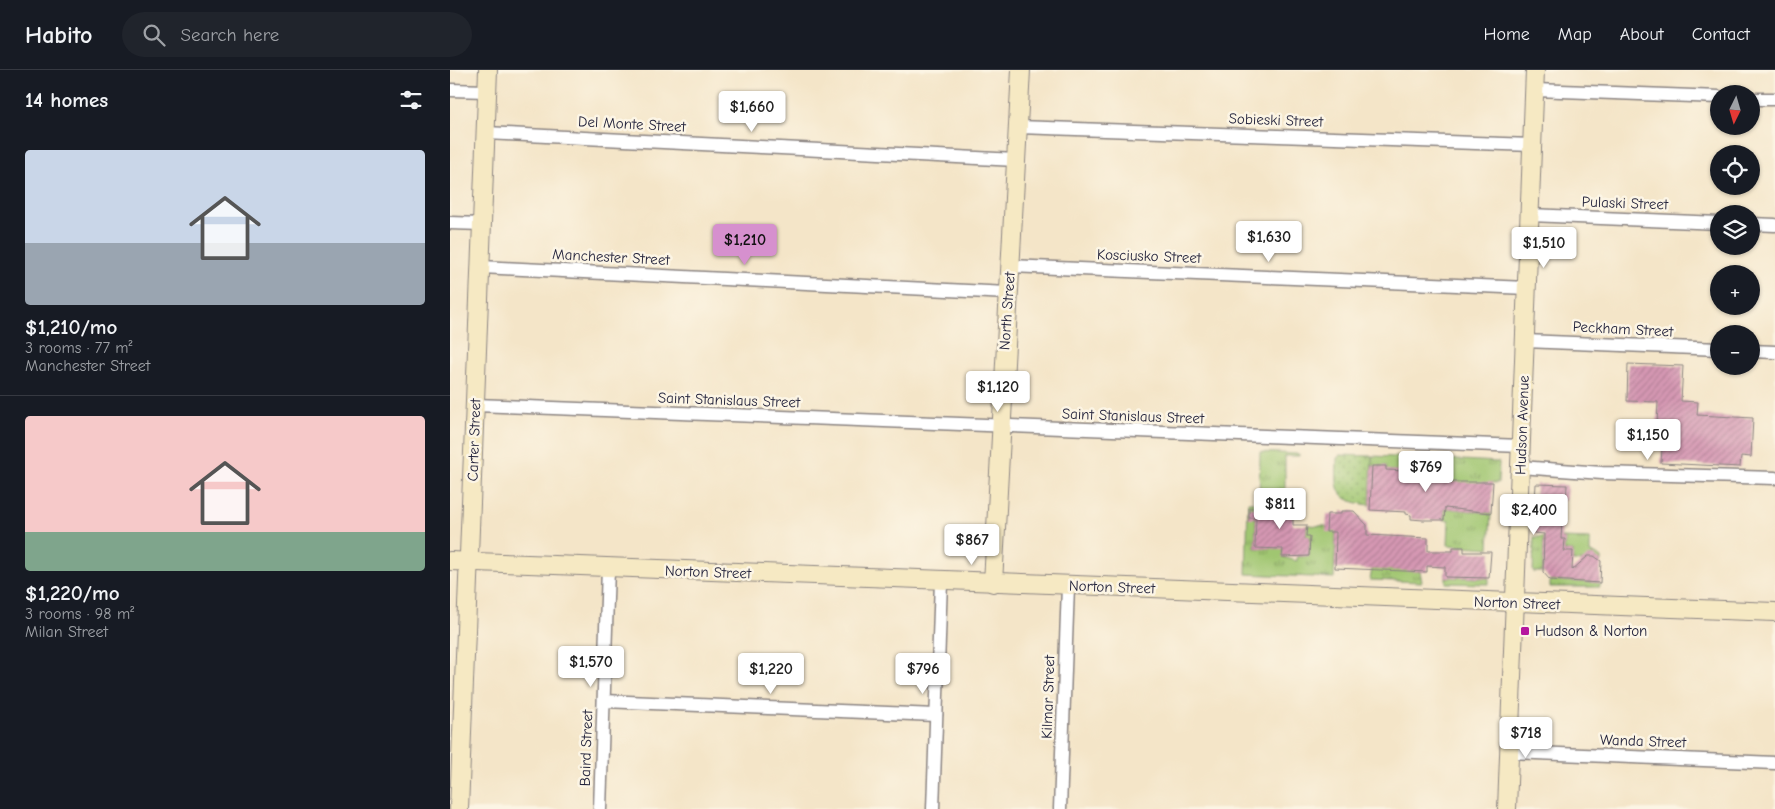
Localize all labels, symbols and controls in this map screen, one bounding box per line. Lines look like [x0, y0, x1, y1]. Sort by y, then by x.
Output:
search box [122, 12, 472, 57]
text: Habito [25, 21, 92, 49]
icon: search [140, 21, 168, 49]
text: Search here [180, 24, 279, 46]
text: Home [1483, 24, 1530, 45]
text: Map [1558, 24, 1592, 45]
text: About [1620, 24, 1664, 45]
text: Contact [1692, 24, 1750, 45]
north arrow [1710, 85, 1760, 135]
map controls [1710, 85, 1760, 375]
icon: filters [397, 86, 425, 114]
text: 14 homes [25, 88, 108, 112]
pin: $1,660 [711, 90, 793, 133]
text: $1,660 [730, 98, 774, 116]
street label: Sobieski Street [1228, 109, 1324, 131]
street label: Del Monte Street [578, 112, 687, 136]
button: locate [1710, 145, 1760, 195]
icon: home [180, 183, 270, 273]
street label: Pulaski Street [1581, 192, 1669, 214]
button: layers [1710, 205, 1760, 255]
pin: $1,630 [1228, 220, 1310, 263]
pin: $1,210 [704, 224, 786, 266]
pin: $1,510 [1503, 226, 1585, 269]
text: $1,630 [1247, 228, 1291, 246]
text: $1,210 [724, 231, 766, 249]
text: $1,510 [1523, 234, 1565, 252]
street label: Manchester Street [552, 245, 671, 269]
street label: Kosciusko Street [1097, 245, 1202, 267]
button: + [1710, 265, 1760, 315]
street label: North Street [995, 270, 1019, 351]
text: $1,210/mo [25, 315, 117, 339]
street label: Peckham Street [1572, 317, 1674, 341]
button: − [1710, 325, 1760, 375]
text: 3 rooms · 77 m² [25, 339, 133, 357]
text: Manchester Street [25, 357, 150, 375]
pin: $1,120 [957, 370, 1039, 413]
street label: Hudson Avenue [1511, 374, 1533, 475]
text: $1,120 [977, 378, 1019, 396]
street label: Saint Stanislaus Street [658, 389, 801, 412]
street label: Carter Street [464, 398, 484, 482]
street label: Saint Stanislaus Street [1062, 405, 1205, 428]
pin: $1,150 [1607, 418, 1689, 461]
text: $1,150 [1627, 426, 1669, 444]
icon: home [180, 448, 270, 538]
pin: $769 [1396, 450, 1456, 493]
text: $769 [1410, 458, 1442, 476]
pin: $811 [1250, 488, 1310, 530]
pin: $2,400 [1493, 494, 1575, 536]
text: $811 [1265, 495, 1295, 513]
text: $2,400 [1511, 501, 1557, 519]
pin: $867 [942, 524, 1002, 566]
text: $867 [955, 531, 989, 549]
street label: Norton Street [665, 561, 752, 583]
street label: Norton Street [1069, 576, 1156, 598]
text: $1,220/mo [25, 581, 120, 605]
street label: Norton Street [1474, 592, 1561, 614]
text: 3 rooms · 98 m² [25, 605, 134, 623]
place label: Hudson & Norton [1535, 622, 1647, 640]
text: Milan Street [25, 623, 108, 641]
marker: Hudson & Norton [1519, 625, 1531, 637]
pin: $1,570 [550, 646, 632, 688]
pin: $1,220 [730, 652, 812, 695]
pin: $796 [893, 652, 953, 695]
text: $1,570 [569, 653, 613, 671]
street label: Kilmar Street [1038, 654, 1058, 739]
text: $1,220 [749, 660, 793, 678]
text: $796 [906, 660, 940, 678]
street label: Baird Street [576, 709, 596, 787]
pin: $718 [1496, 716, 1556, 759]
text: $718 [1510, 724, 1542, 742]
street label: Wanda Street [1600, 730, 1687, 752]

